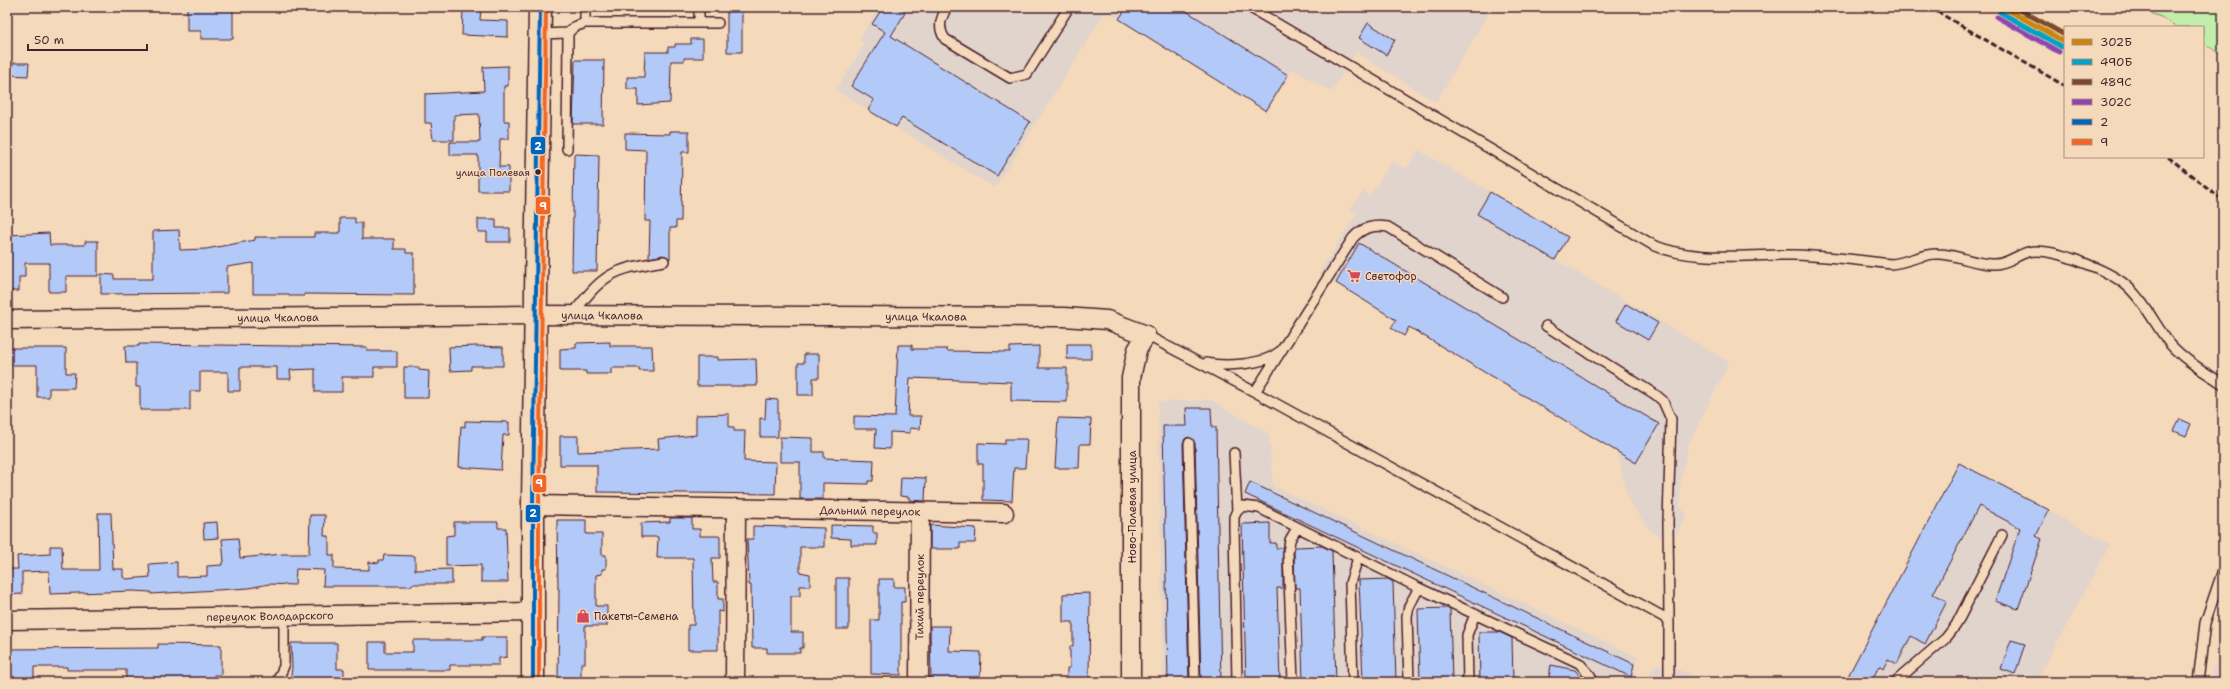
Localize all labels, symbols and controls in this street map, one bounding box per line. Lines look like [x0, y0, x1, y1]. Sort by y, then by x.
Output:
scale bar [28, 26, 147, 52]
legend [2064, 26, 2204, 158]
text: 50 m [34, 32, 64, 48]
text: 302Б [2100, 34, 2132, 50]
text: 490Б [2100, 54, 2132, 70]
text: 489С [2100, 74, 2132, 90]
text: 302С [2100, 94, 2131, 110]
text: 2 [2100, 114, 2108, 130]
text: 9 [2100, 134, 2108, 150]
line badge: 2 [530, 136, 546, 155]
text: 2 [534, 139, 542, 154]
place label: улица Полевая [456, 166, 530, 179]
marker: улица Полевая [533, 167, 543, 177]
line badge: 9 [535, 196, 551, 215]
text: 9 [539, 199, 547, 214]
supermarket icon: Светофор [1346, 268, 1362, 284]
place label: Светофор [1365, 269, 1417, 284]
street label: улица Чкалова [561, 308, 643, 323]
street label: улица Чкалова [885, 309, 967, 325]
street label: улица Чкалова [237, 310, 319, 326]
street label: Ново-Полевая улица [1125, 450, 1140, 564]
line badge: 9 [532, 474, 547, 493]
text: 9 [535, 476, 543, 491]
street label: Дальний переулок [819, 503, 921, 520]
line badge: 2 [525, 504, 541, 523]
text: 2 [529, 506, 537, 521]
street label: Тихий переулок [912, 554, 928, 640]
street label: переулок Володарского [206, 608, 334, 625]
shop icon: Пакеты-Семена [575, 608, 591, 624]
place label: Пакеты-Семена [594, 609, 679, 624]

